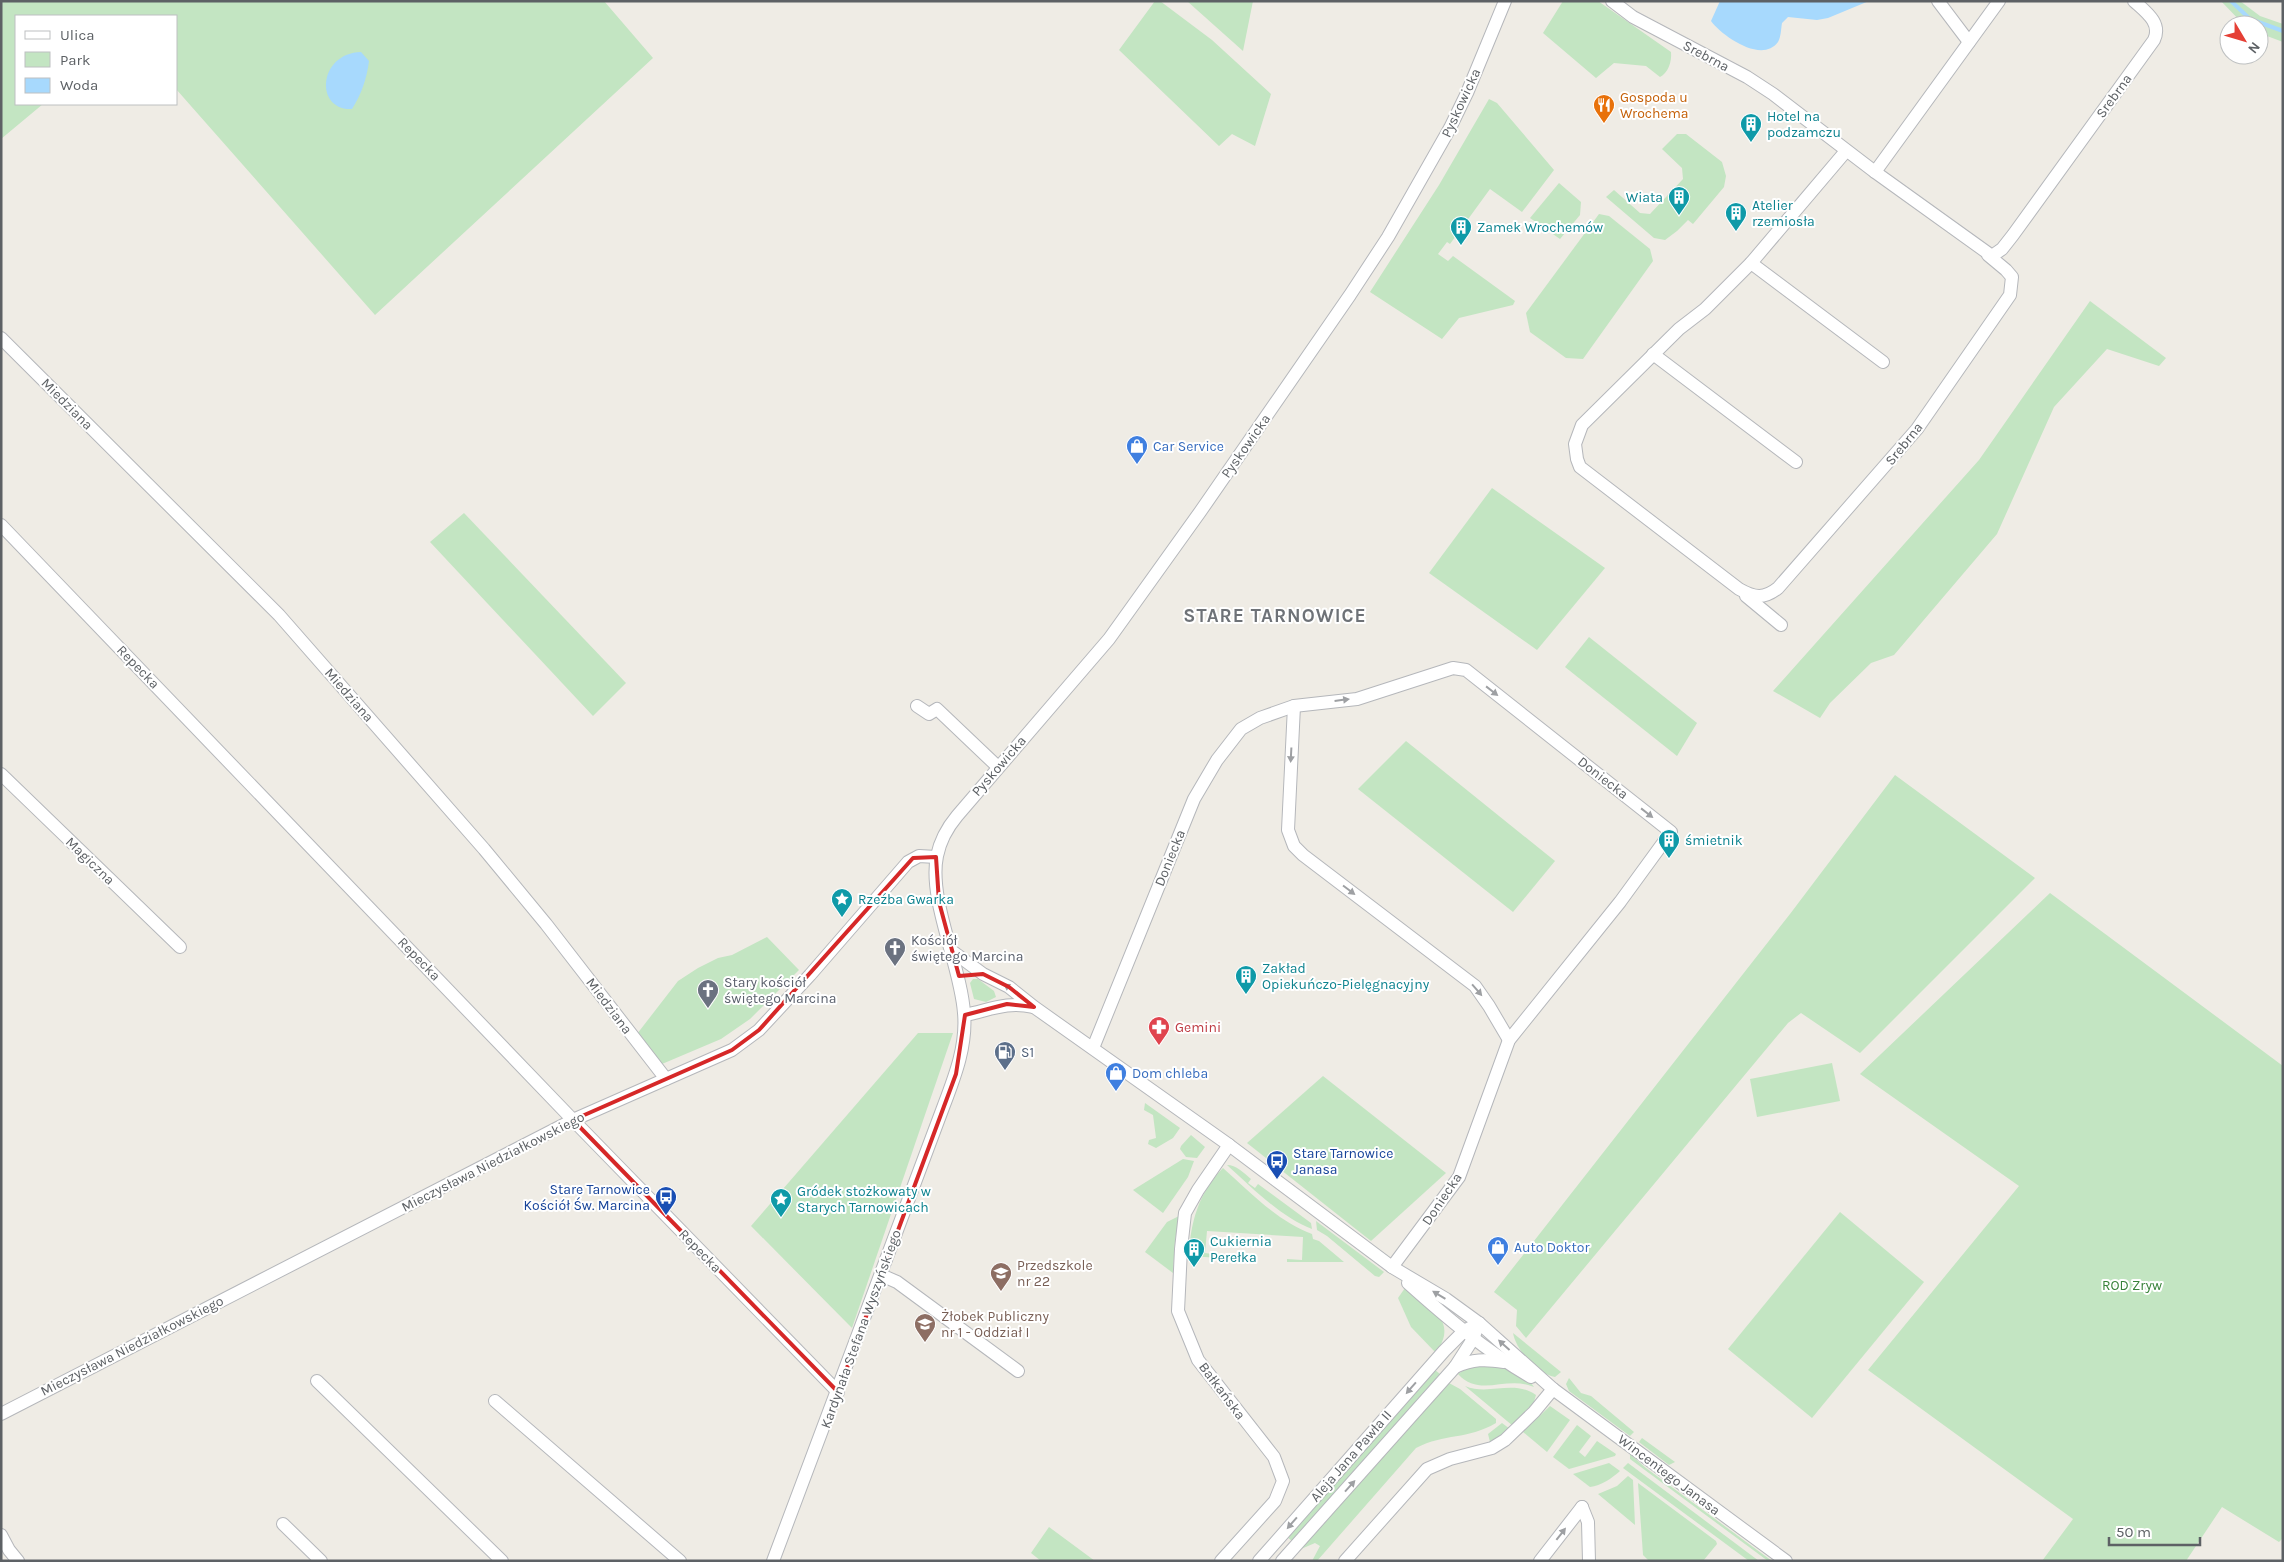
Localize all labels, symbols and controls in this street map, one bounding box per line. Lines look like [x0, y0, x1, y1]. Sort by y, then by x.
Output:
legend [15, 15, 178, 105]
north arrow [2219, 15, 2269, 65]
text: Ulica [60, 26, 94, 44]
street label: Srebrna [1680, 37, 1732, 75]
text: N [2244, 39, 2264, 57]
text: Park [60, 51, 90, 69]
street label: Pyskowicka [1438, 66, 1484, 140]
street label: Srebrna [2092, 71, 2136, 121]
text: Woda [60, 76, 98, 94]
place label: Gospoda u Wrochema [1620, 89, 1688, 122]
restaurant icon: Gospoda u Wrochema [1592, 93, 1616, 124]
place label: Hotel na podzamczu [1767, 108, 1841, 141]
building icon: Hotel na podzamczu [1739, 112, 1763, 143]
building icon: Wiata [1667, 185, 1691, 216]
place label: Wiata [1626, 189, 1663, 206]
place label: Atelier rzemiosła [1752, 197, 1815, 230]
building icon: Atelier rzemiosła [1724, 201, 1748, 232]
building icon: Zamek Wrochemów [1449, 215, 1473, 246]
place label: Zamek Wrochemów [1477, 219, 1603, 236]
street label: Miedziana [38, 375, 96, 433]
street label: Pyskowicka [1218, 411, 1274, 481]
street label: Srebrna [1882, 419, 1926, 469]
shop icon: Car Service [1125, 434, 1149, 465]
place label: Car Service [1153, 438, 1224, 455]
district label: STARE TARNOWICE [1183, 605, 1367, 627]
street label: Repecka [113, 642, 163, 692]
street label: Miedziana [321, 664, 377, 726]
one-way arrow [1485, 685, 1498, 696]
one-way arrow [1334, 696, 1350, 704]
street label: Pyskowicka [968, 732, 1030, 800]
one-way arrow [1287, 747, 1295, 763]
street label: Doniecka [1574, 753, 1632, 803]
one-way arrow [1641, 808, 1654, 818]
street label: Doniecka [1151, 827, 1189, 889]
building icon: śmietnik [1657, 828, 1681, 859]
place label: śmietnik [1685, 832, 1743, 849]
street label: Magiczna [62, 833, 118, 889]
one-way arrow [1342, 885, 1356, 895]
place icon: Rzeźba Gwarka [830, 887, 854, 918]
place label: Rzeźba Gwarka [858, 891, 954, 908]
place label: Kościół świętego Marcina [911, 932, 1023, 965]
street label: Repecka [394, 934, 444, 984]
church icon: Kościół świętego Marcina [883, 936, 907, 967]
place label: Zakład Opiekuńczo-Pielęgnacyjny [1262, 960, 1430, 993]
building icon: Zakład Opiekuńczo-Pielęgnacyjny [1234, 964, 1258, 995]
street label: Miedziana [582, 974, 636, 1038]
place label: Stary kościół świętego Marcina [724, 974, 836, 1007]
church icon: Stary kościół świętego Marcina [696, 978, 720, 1009]
one-way arrow [1471, 983, 1482, 996]
one-way arrow [1004, 984, 1017, 993]
pharmacy icon: Gemini [1147, 1015, 1171, 1046]
place label: Gemini [1175, 1019, 1221, 1036]
fuel station icon: S1 [993, 1040, 1017, 1071]
place label: S1 [1021, 1044, 1034, 1061]
shop icon: Dom chleba [1104, 1061, 1128, 1092]
place label: Dom chleba [1132, 1065, 1208, 1082]
street label: Mieczysława Niedziałkowskiego [399, 1108, 587, 1216]
place label: Stare Tarnowice Janasa [1293, 1145, 1393, 1178]
bus stop icon: Stare Tarnowice Janasa [1265, 1149, 1289, 1180]
street label: Doniecka [1418, 1170, 1466, 1228]
place label: Stare Tarnowice Kościół Św. Marcina [524, 1181, 650, 1214]
place label: Gródek stożkowaty w Starych Tarnowicach [797, 1183, 931, 1216]
bus stop icon: Stare Tarnowice Kościół Św. Marcina [654, 1185, 678, 1216]
place icon: Gródek stożkowaty w Starych Tarnowicach [769, 1187, 793, 1218]
street label: Repecka [675, 1226, 725, 1276]
street label: Kardynała Stefana Wyszyńskiego [817, 1227, 905, 1431]
place label: Cukiernia Perełka [1210, 1233, 1272, 1266]
shop icon: Auto Doktor [1486, 1235, 1510, 1266]
building icon: Cukiernia Perełka [1182, 1237, 1206, 1268]
place label: Auto Doktor [1514, 1239, 1590, 1256]
place label: Przedszkole nr 22 [1017, 1257, 1093, 1290]
school or university icon: Przedszkole nr 22 [989, 1261, 1013, 1292]
park label: ROD Zryw [2102, 1277, 2162, 1294]
one-way arrow [1432, 1291, 1447, 1299]
street label: Mieczysława Niedziałkowskiego [38, 1292, 226, 1400]
place label: Żłobek Publiczny nr 1 - Oddział I [941, 1308, 1049, 1341]
school or university icon: Żłobek Publiczny nr 1 - Oddział I [913, 1312, 937, 1343]
one-way arrow [1498, 1339, 1510, 1351]
street label: Bałkańska [1195, 1359, 1249, 1423]
one-way arrow [1406, 1381, 1417, 1394]
street label: Aleja Jana Pawła II [1307, 1407, 1395, 1505]
street label: Wincentego Janasa [1614, 1431, 1724, 1519]
one-way arrow [1344, 1479, 1355, 1492]
scale bar [2109, 1514, 2200, 1546]
one-way arrow [1286, 1516, 1298, 1528]
text: 50 m [2116, 1523, 2151, 1541]
one-way arrow [1556, 1528, 1567, 1541]

